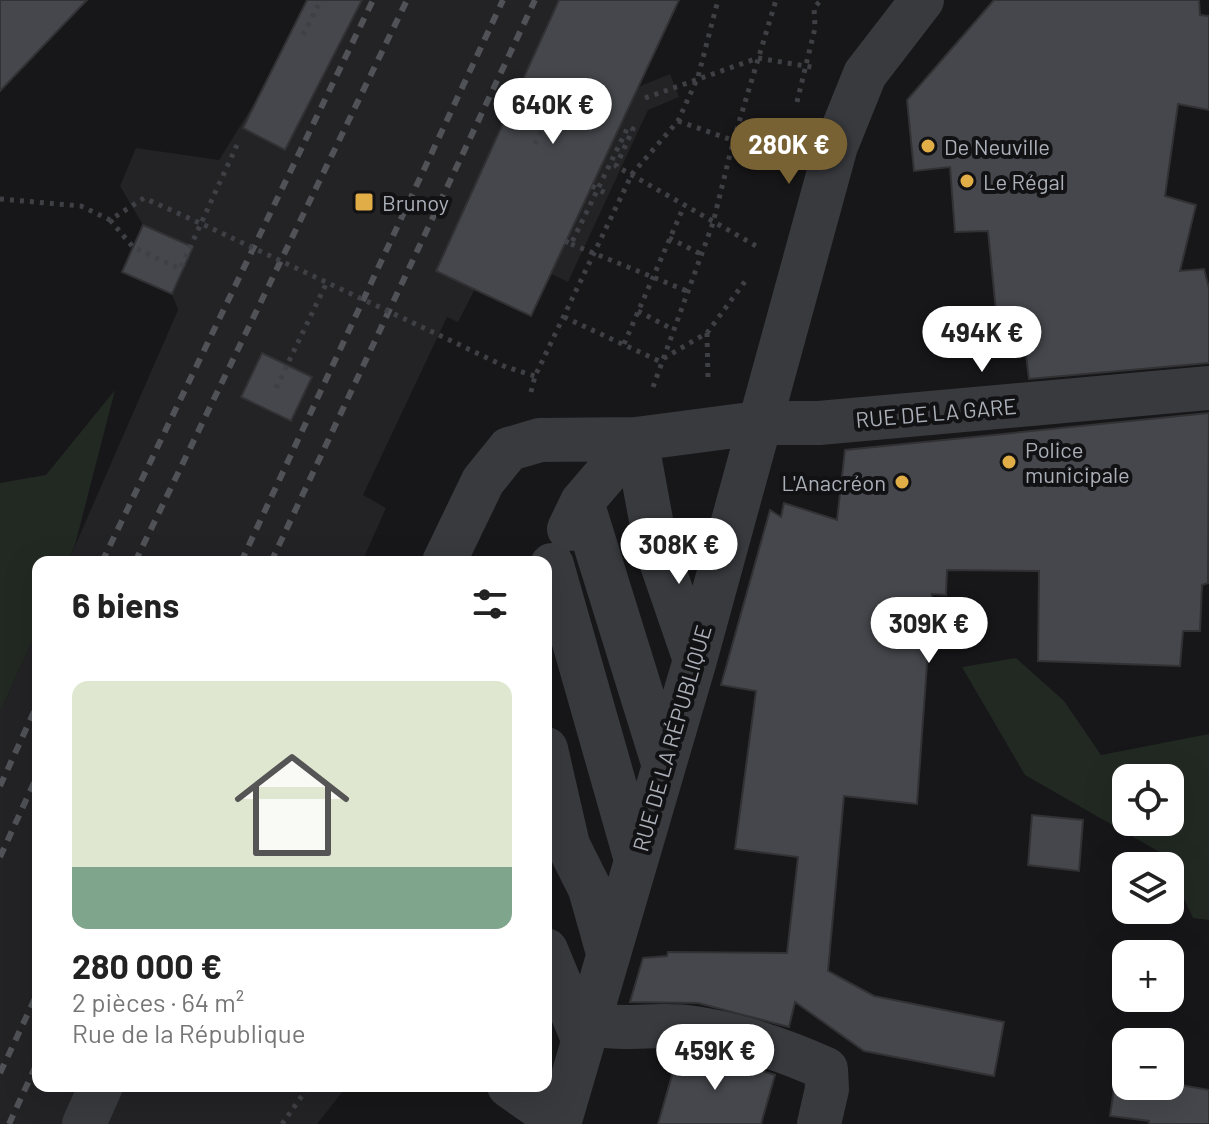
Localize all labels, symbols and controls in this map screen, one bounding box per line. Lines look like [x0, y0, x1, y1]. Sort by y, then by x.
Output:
pin: 640K € [488, 78, 618, 146]
text: 640K € [512, 88, 594, 119]
pin: 280K € [724, 118, 854, 186]
text: 280K € [748, 128, 830, 159]
place label: De Neuville [944, 133, 1050, 159]
marker: De Neuville [919, 137, 937, 155]
place label: Le Régal [983, 168, 1065, 194]
marker: Le Régal [958, 172, 976, 190]
place label: Brunoy [382, 189, 449, 215]
marker: Brunoy [353, 191, 375, 213]
pin: 494K € [917, 306, 1047, 374]
text: 494K € [940, 316, 1024, 347]
street label: RUE DE LA GARE [854, 392, 1018, 432]
place label: Police municipale [1025, 436, 1130, 487]
marker: Police municipale [1000, 453, 1018, 471]
place label: L'Anacréon [781, 469, 886, 495]
marker: L'Anacréon [893, 473, 911, 491]
pin: 308K € [614, 518, 744, 586]
text: 308K € [639, 528, 719, 559]
icon: filters [468, 582, 512, 626]
text: 6 biens [72, 584, 179, 625]
pin: 309K € [864, 597, 994, 665]
text: 309K € [889, 607, 969, 638]
street label: RUE DE LA RÉPUBLIQUE [626, 622, 716, 854]
icon: home [220, 733, 364, 877]
map controls [1112, 764, 1184, 1100]
button: locate [1112, 764, 1184, 836]
button: layers [1112, 852, 1184, 924]
button: + [1112, 940, 1184, 1012]
text: 280 000 € [72, 945, 222, 986]
text: 2 pièces · 64 m² [72, 986, 244, 1017]
text: Rue de la République [72, 1017, 306, 1048]
pin: 459K € [650, 1024, 780, 1092]
button: − [1112, 1028, 1184, 1100]
text: 459K € [674, 1034, 756, 1065]

